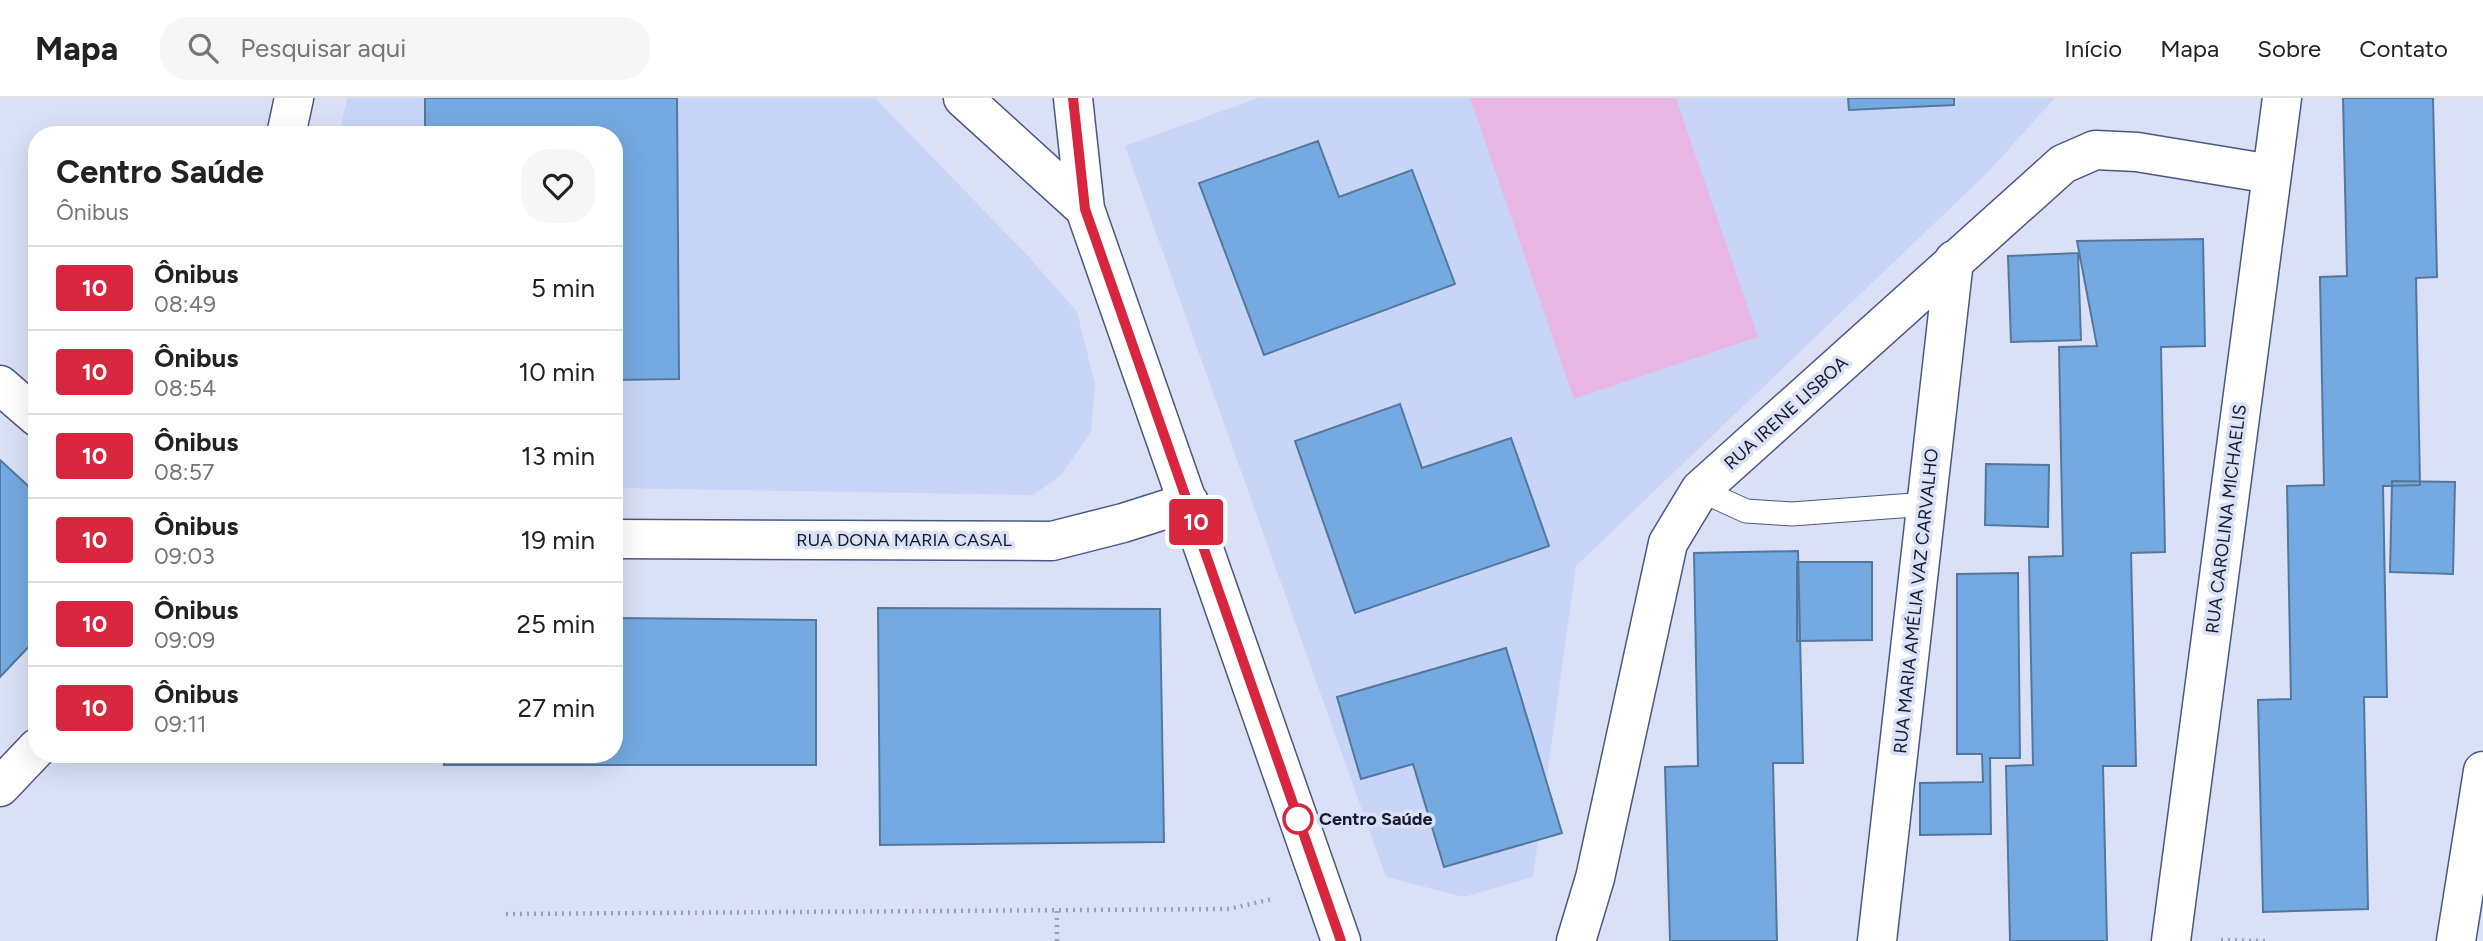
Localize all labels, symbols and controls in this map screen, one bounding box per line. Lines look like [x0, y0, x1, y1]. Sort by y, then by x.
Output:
search box [160, 17, 650, 80]
text: Mapa [35, 29, 118, 68]
icon: search [184, 29, 222, 67]
text: Pesquisar aqui [240, 32, 406, 64]
text: Início [2064, 34, 2122, 63]
text: Mapa [2160, 34, 2219, 63]
text: Sobre [2257, 34, 2321, 63]
text: Contato [2359, 34, 2448, 63]
button: heart [521, 149, 595, 223]
text: Centro Saúde [56, 152, 264, 191]
text: Ônibus [56, 198, 129, 226]
text: Ônibus [154, 258, 238, 290]
text: 5 min [531, 272, 595, 304]
text: 10 [82, 273, 107, 302]
text: 08:49 [154, 290, 216, 318]
text: Ônibus [154, 342, 238, 374]
street label: RUA IRENE LISBOA [1720, 352, 1852, 474]
text: 10 min [519, 356, 595, 388]
text: 10 [82, 357, 107, 386]
text: 08:54 [154, 374, 216, 402]
street label: RUA CAROLINA MICHAELIS [2201, 403, 2251, 635]
text: Ônibus [154, 426, 238, 458]
text: 13 min [521, 440, 595, 472]
text: 10 [82, 441, 107, 470]
street label: RUA MARIA AMÉLIA VAZ CARVALHO [1889, 447, 1943, 755]
text: 08:57 [154, 458, 214, 486]
line badge: 10 [1164, 499, 1228, 545]
text: 10 [1183, 507, 1209, 536]
text: Ônibus [154, 510, 238, 542]
text: 19 min [520, 524, 595, 556]
text: 10 [82, 525, 107, 554]
street label: RUA DONA MARIA CASAL [796, 529, 1012, 551]
text: 09:03 [154, 542, 215, 570]
text: Ônibus [154, 594, 238, 626]
text: 25 min [516, 608, 595, 640]
text: 10 [82, 609, 107, 638]
text: 09:09 [154, 626, 215, 654]
text: Ônibus [154, 678, 238, 710]
text: 27 min [517, 692, 595, 724]
text: 10 [82, 693, 107, 722]
text: 09:11 [154, 710, 207, 738]
marker: Centro Saúde [1283, 804, 1313, 834]
place label: Centro Saúde [1319, 808, 1432, 830]

